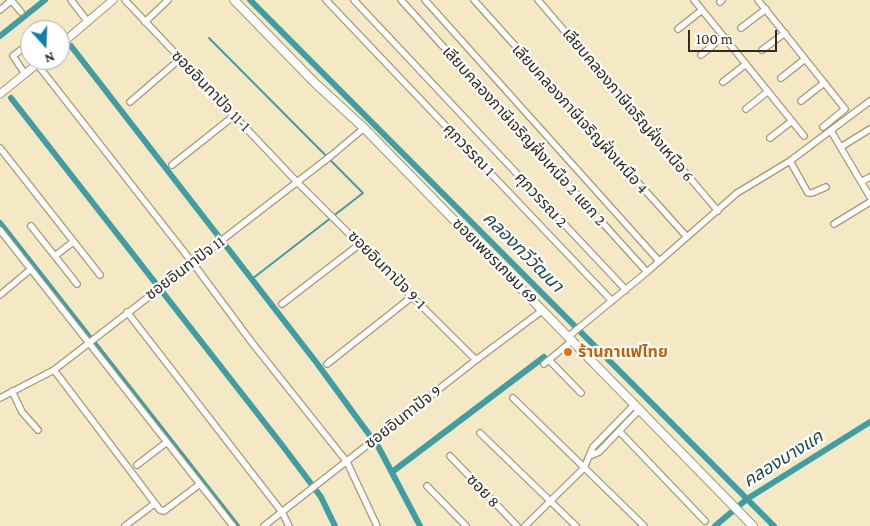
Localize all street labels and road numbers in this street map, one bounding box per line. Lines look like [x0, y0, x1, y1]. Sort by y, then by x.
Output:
street label: เลียบคลองภาษีเจริญฝั่งเหนือ 6 [558, 24, 698, 186]
street label: เลียบคลองภาษีเจริญฝั่งเหนือ 4 [508, 40, 652, 198]
street label: เลียบคลองภาษีเจริญฝั่งเหนือ 2 แยก 2 [438, 42, 610, 230]
street label: ซอยอินทาปัจ 11-1 [167, 46, 255, 136]
street label: ศุภวรรณ 1 [439, 120, 499, 180]
street label: ศุภวรรณ 2 [511, 168, 571, 232]
street label: ซอยเพชรเกษม 69 [448, 214, 542, 308]
street label: ซอยอินทาปัจ 9-1 [344, 227, 430, 313]
street label: ซอยอินทาปัจ 11 [141, 232, 229, 304]
street label: ซอยอินทาปัจ 9 [361, 381, 445, 453]
street label: ซอย 8 [462, 470, 504, 512]

